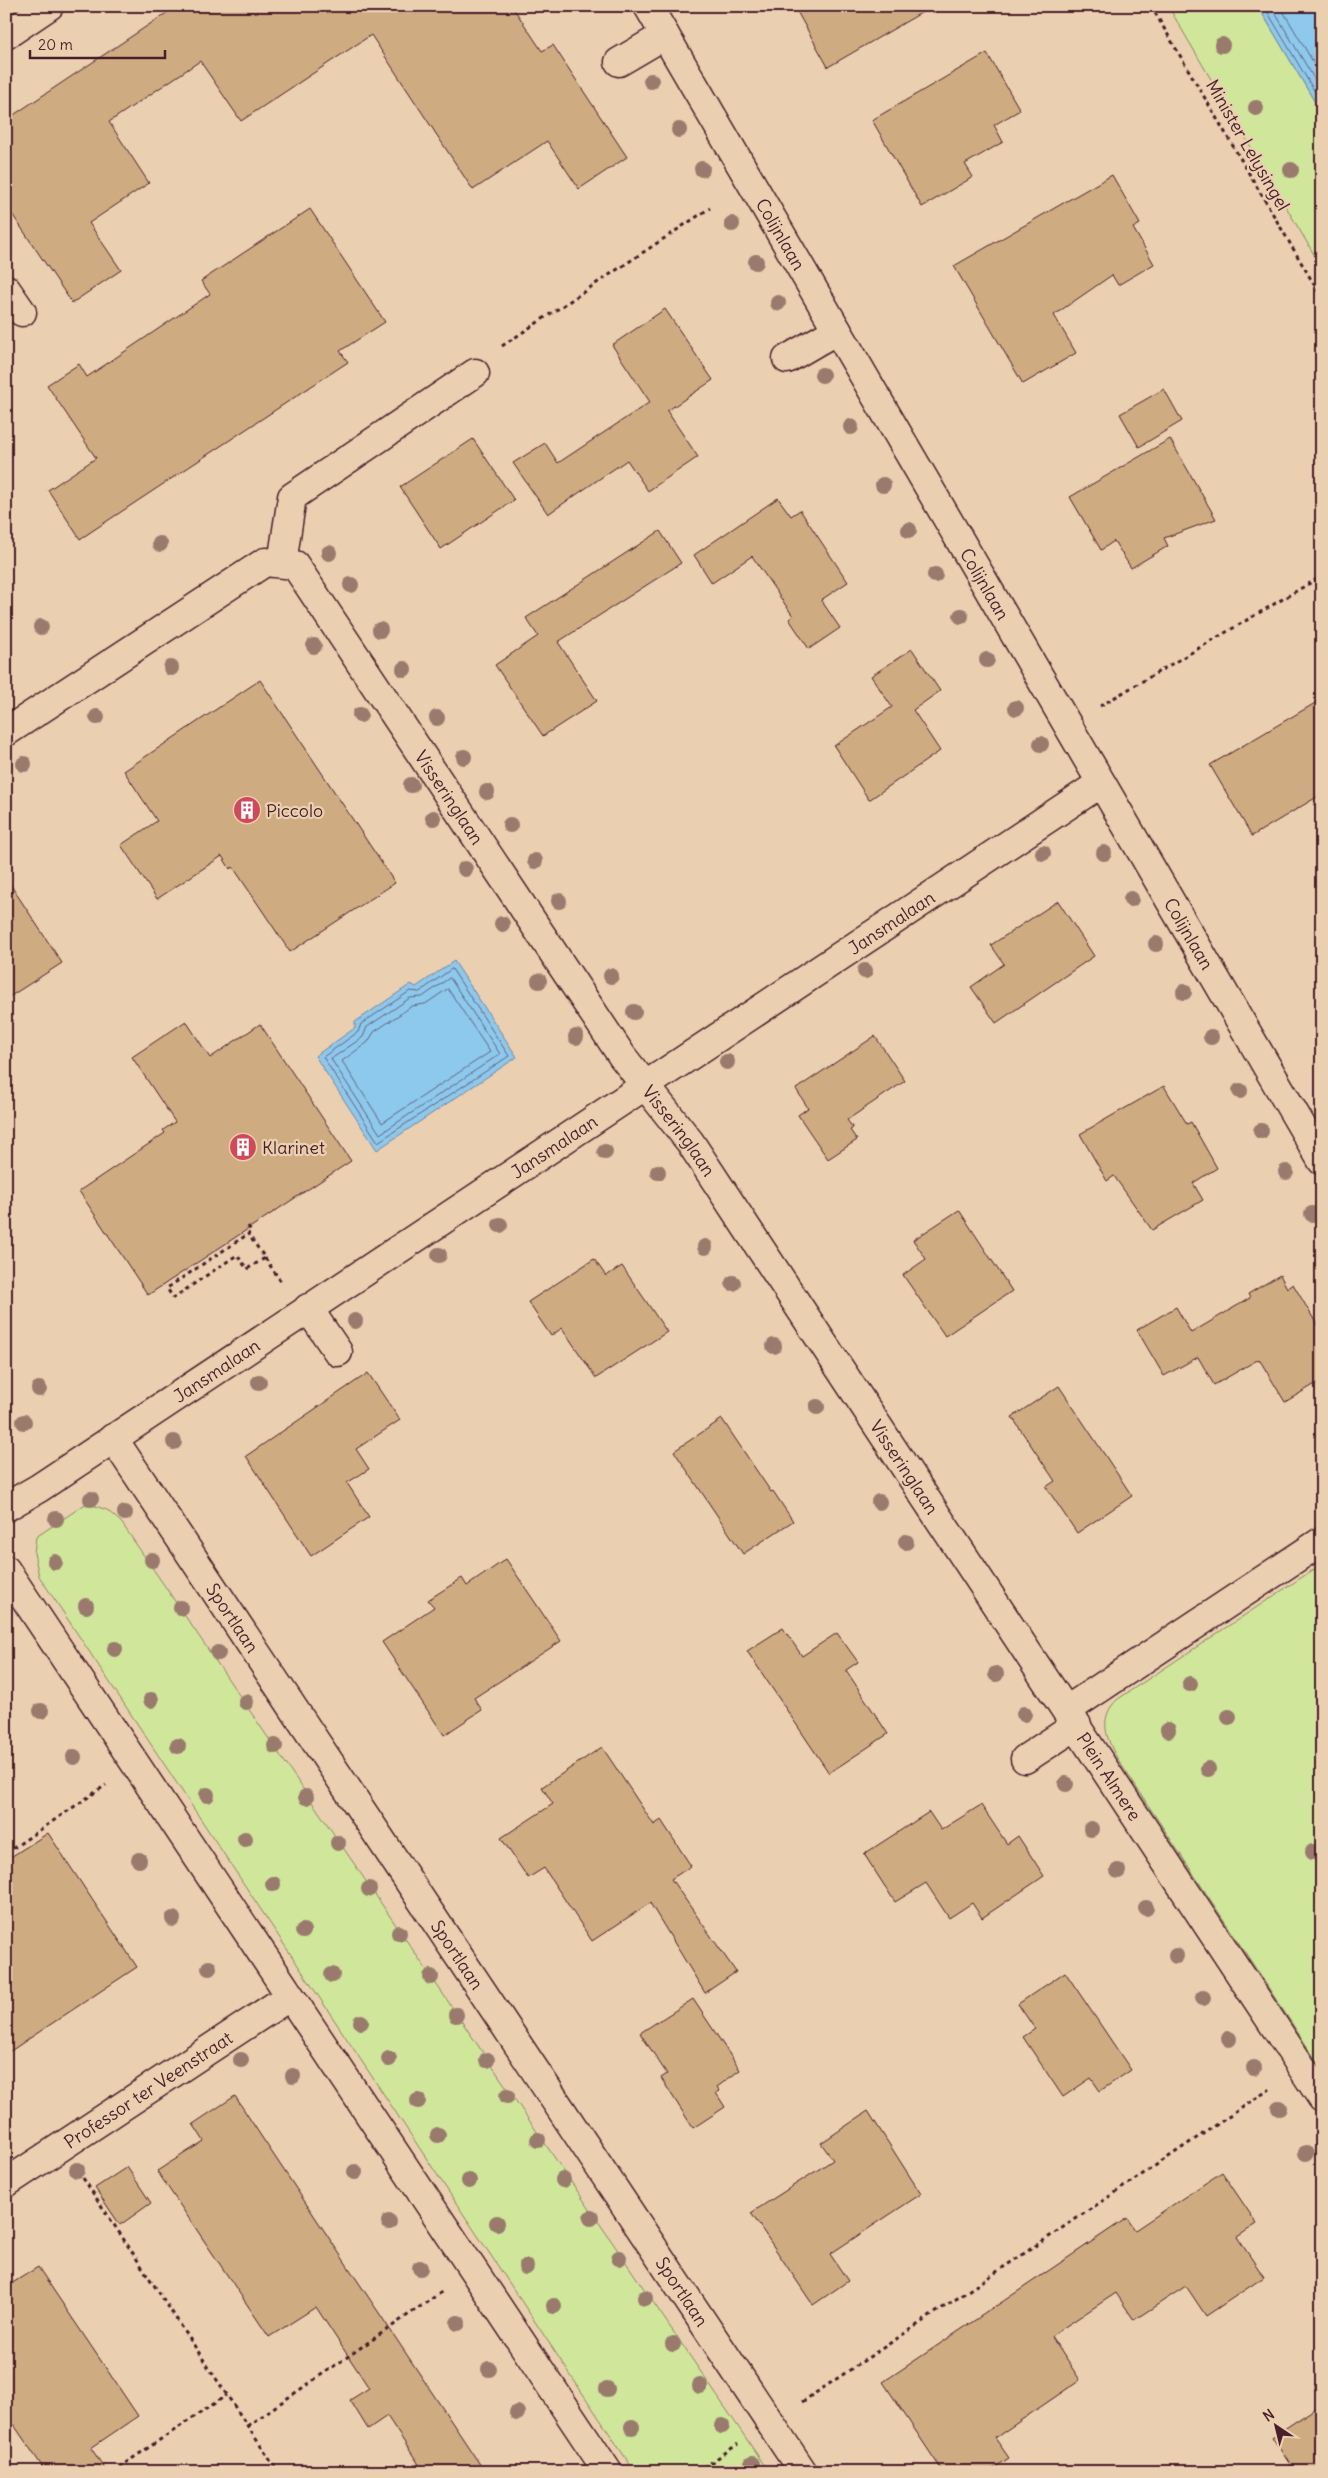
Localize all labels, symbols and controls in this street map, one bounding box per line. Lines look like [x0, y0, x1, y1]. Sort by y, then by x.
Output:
scale bar [30, 28, 165, 60]
text: 20 m [38, 35, 73, 54]
street label: Minister Lelysingel [1201, 75, 1295, 215]
street label: Colijnlaan [751, 194, 811, 274]
street label: Colijnlaan [955, 544, 1015, 624]
street label: Visseringlaan [410, 746, 489, 849]
building icon: Piccolo [232, 795, 262, 825]
place label: Piccolo [266, 799, 323, 822]
street label: Jansmalaan [844, 885, 939, 959]
street label: Colijnlaan [1159, 894, 1219, 974]
street label: Visseringlaan [638, 1080, 721, 1181]
street label: Jansmalaan [506, 1109, 601, 1183]
building icon: Klarinet [228, 1132, 258, 1162]
place label: Klarinet [262, 1136, 325, 1159]
street label: Jansmalaan [169, 1333, 264, 1407]
street label: Visseringlaan [865, 1415, 944, 1518]
street label: Sportlaan [201, 1579, 264, 1657]
street label: Plein Almere [1072, 1728, 1147, 1825]
street label: Sportlaan [426, 1915, 489, 1994]
street label: Professor ter Veenstraat [59, 2026, 237, 2153]
street label: Sportlaan [651, 2252, 714, 2331]
north arrow [1250, 2400, 1300, 2450]
text: N [1259, 2405, 1278, 2426]

